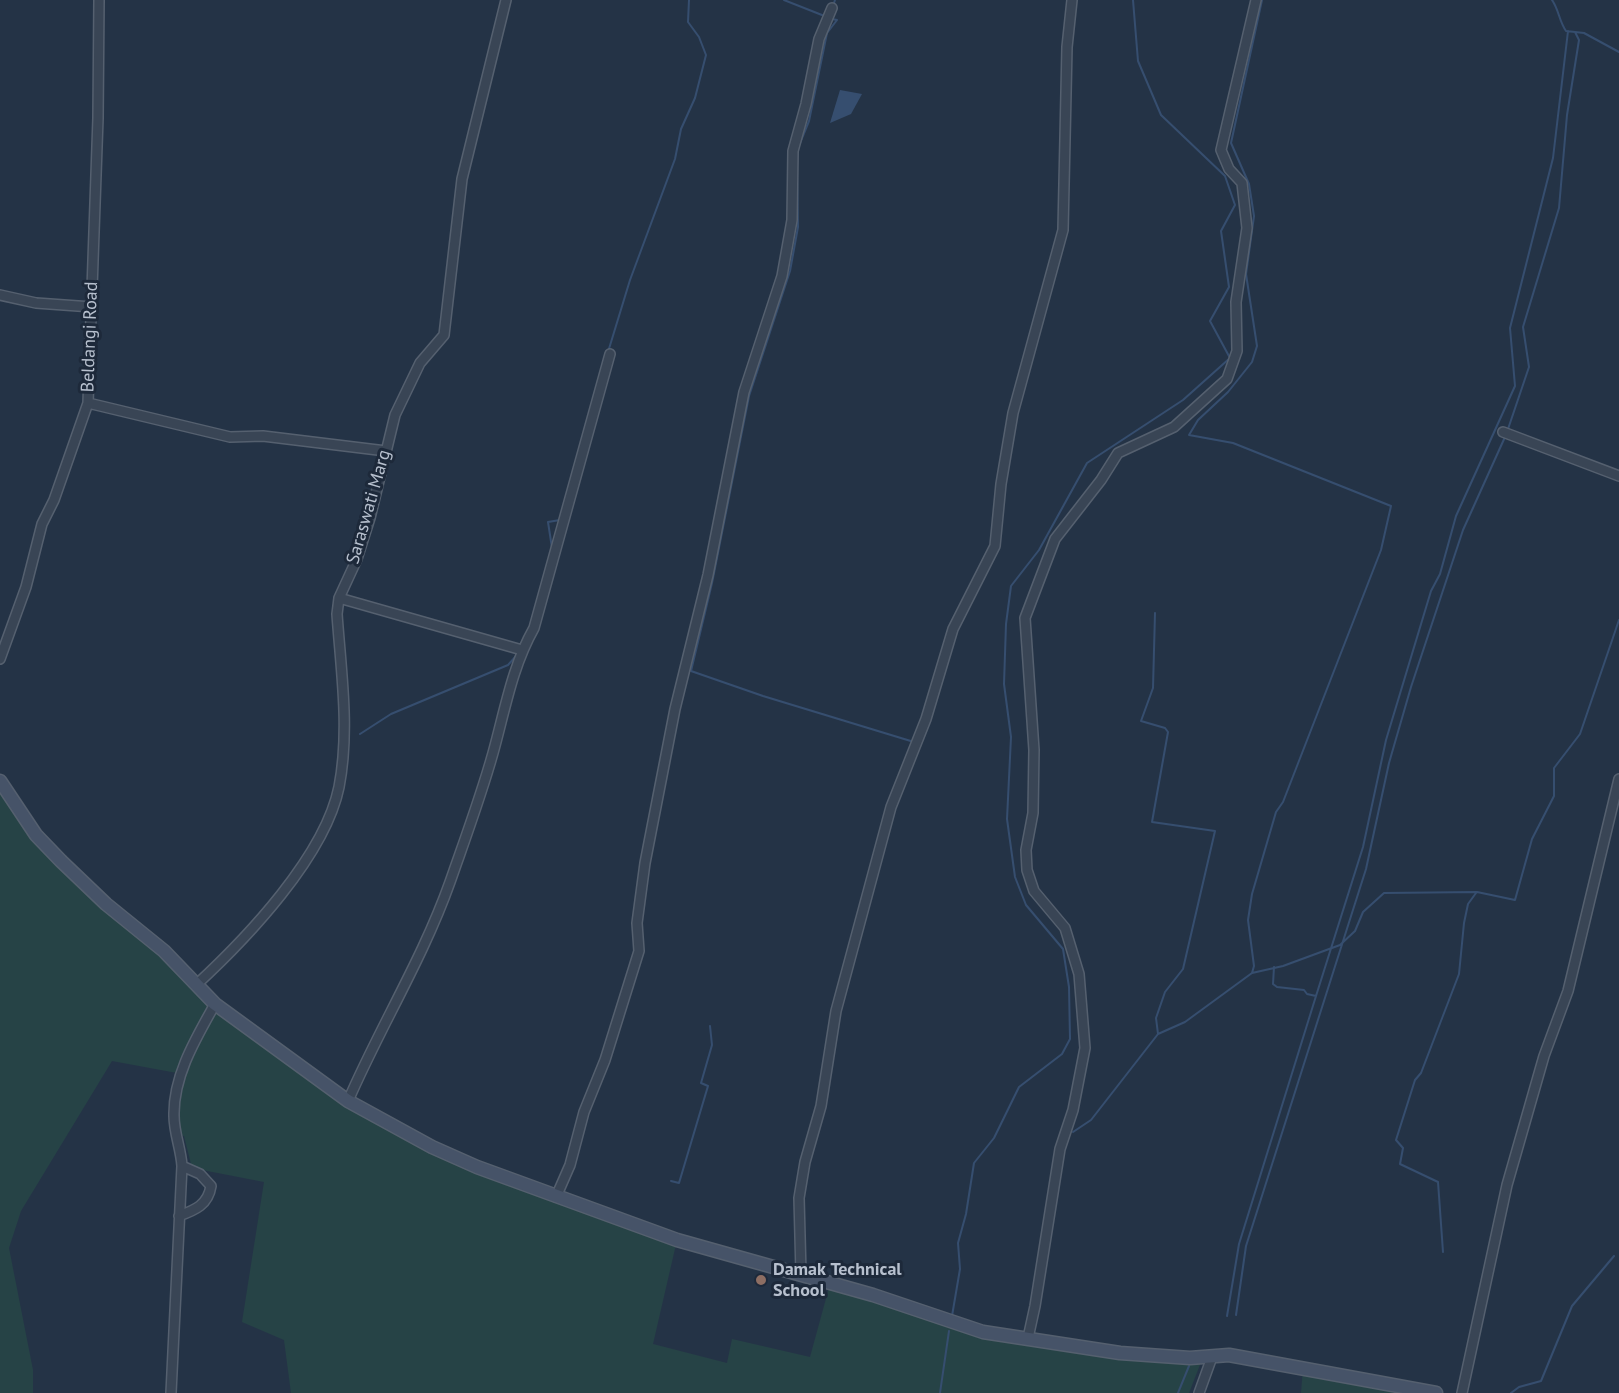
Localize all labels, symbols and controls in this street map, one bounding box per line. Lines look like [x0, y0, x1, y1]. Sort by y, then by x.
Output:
street label: Beldangi Road [77, 281, 103, 393]
street label: Saraswati Marg [342, 447, 396, 567]
place label: Damak Technical School [773, 1259, 902, 1302]
marker: Damak Technical School [754, 1273, 768, 1287]

